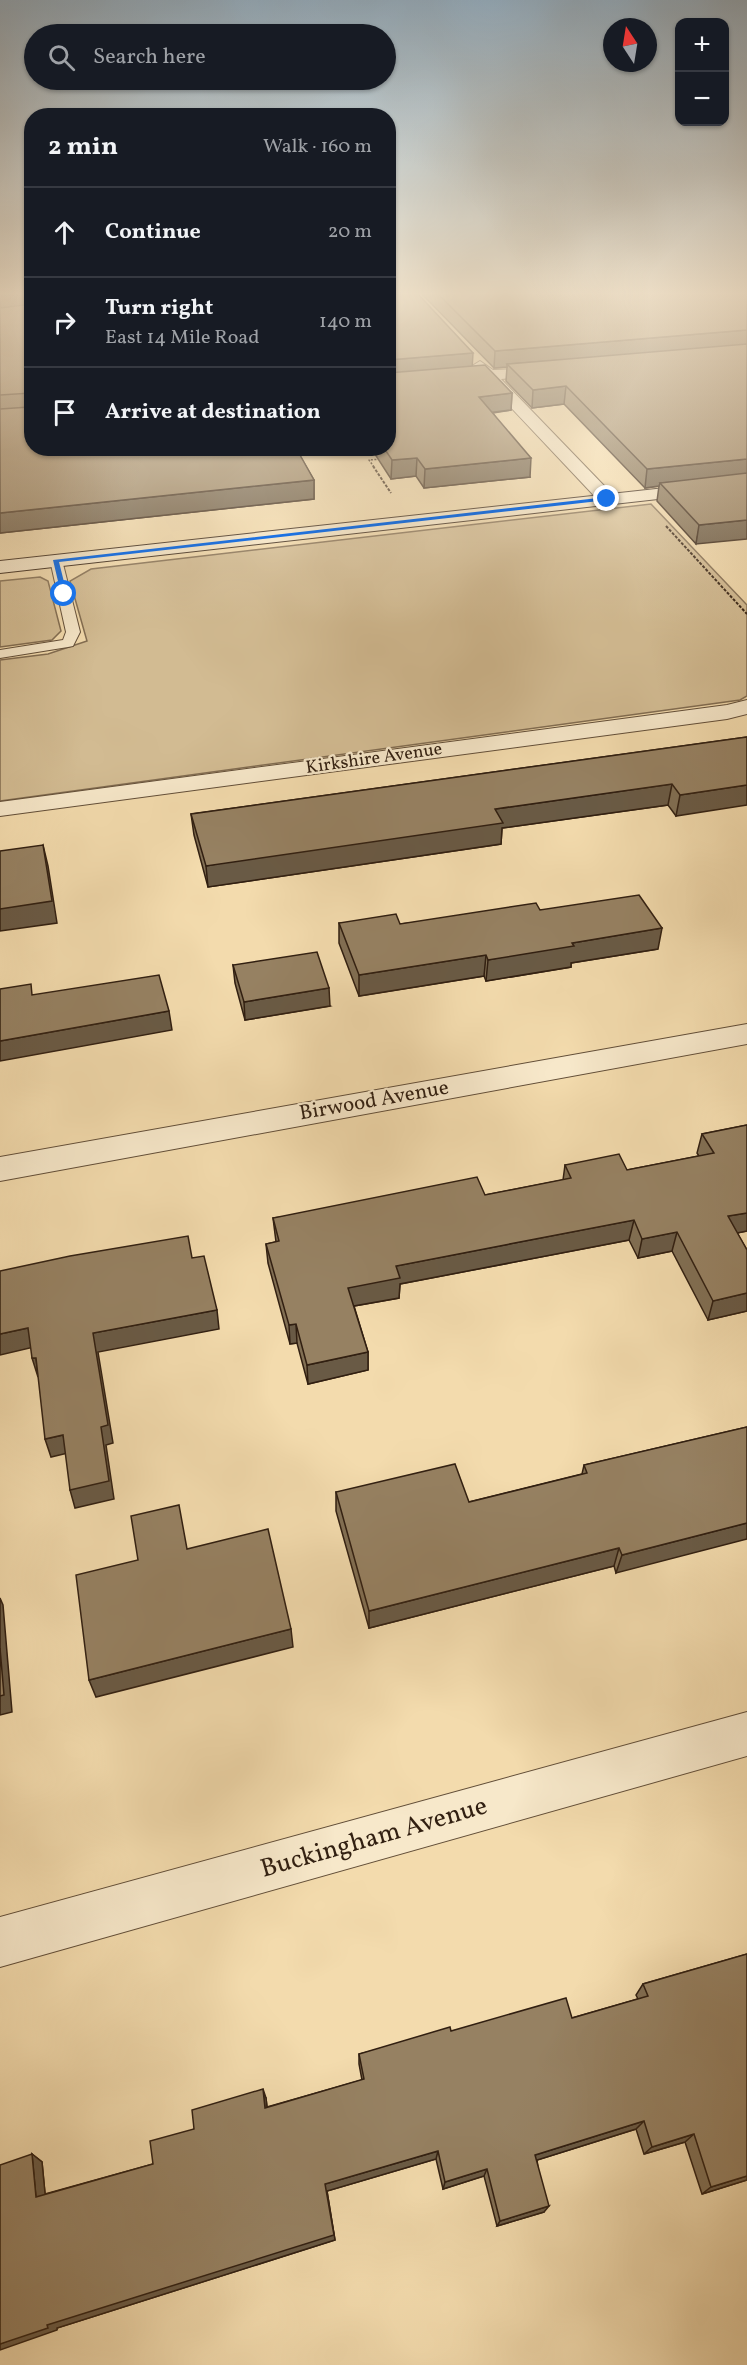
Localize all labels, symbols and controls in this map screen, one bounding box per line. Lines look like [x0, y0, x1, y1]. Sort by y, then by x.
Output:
north arrow [603, 18, 657, 72]
map controls [675, 18, 729, 126]
button: + [675, 18, 729, 72]
search box [24, 24, 396, 90]
icon: search [45, 41, 78, 74]
text: Search here [93, 42, 206, 73]
button: − [675, 72, 729, 126]
text: 2 min [48, 129, 118, 165]
text: Walk · 160 m [263, 133, 372, 161]
icon: ahead [48, 216, 81, 249]
text: Continue [105, 217, 201, 248]
text: 20 m [328, 218, 372, 246]
text: Turn right [105, 293, 213, 324]
icon: right [48, 306, 81, 339]
text: 140 m [319, 308, 372, 336]
text: East 14 Mile Road [105, 324, 260, 352]
icon: arrive [48, 396, 81, 429]
text: Arrive at destination [105, 397, 321, 428]
route end [593, 485, 619, 511]
route start [50, 580, 76, 606]
street label: Kirkshire Avenue [304, 737, 444, 781]
street label: Birwood Avenue [297, 1074, 451, 1128]
street label: Buckingham Avenue [256, 1788, 492, 1888]

